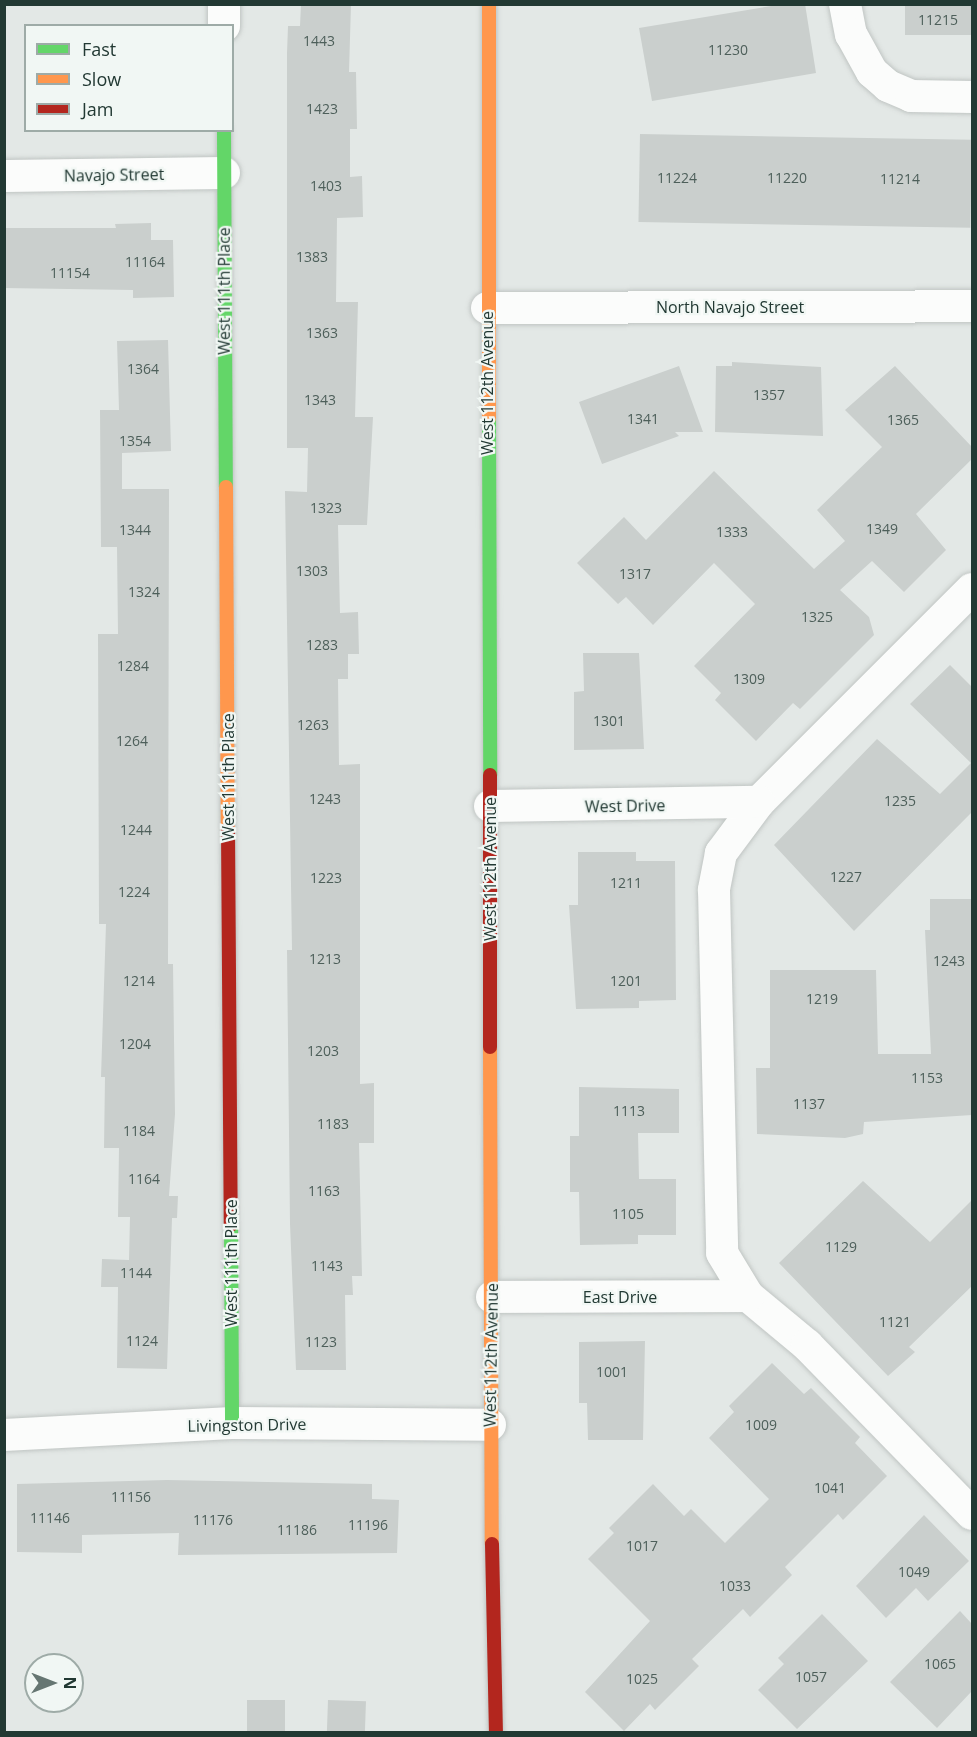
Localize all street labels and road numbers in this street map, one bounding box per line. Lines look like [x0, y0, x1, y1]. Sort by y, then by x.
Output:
street label: Navajo Street [64, 165, 164, 185]
street label: West 111th Place [214, 227, 234, 355]
street label: North Navajo Street [656, 297, 804, 317]
street label: West 112th Avenue [477, 311, 497, 455]
street label: West 111th Place [218, 713, 238, 841]
street label: West Drive [585, 796, 665, 816]
street label: West 112th Avenue [480, 797, 500, 941]
street label: West 111th Place [221, 1199, 241, 1327]
street label: West 112th Avenue [480, 1283, 502, 1427]
street label: East Drive [583, 1287, 657, 1307]
street label: Livingston Drive [187, 1414, 307, 1436]

